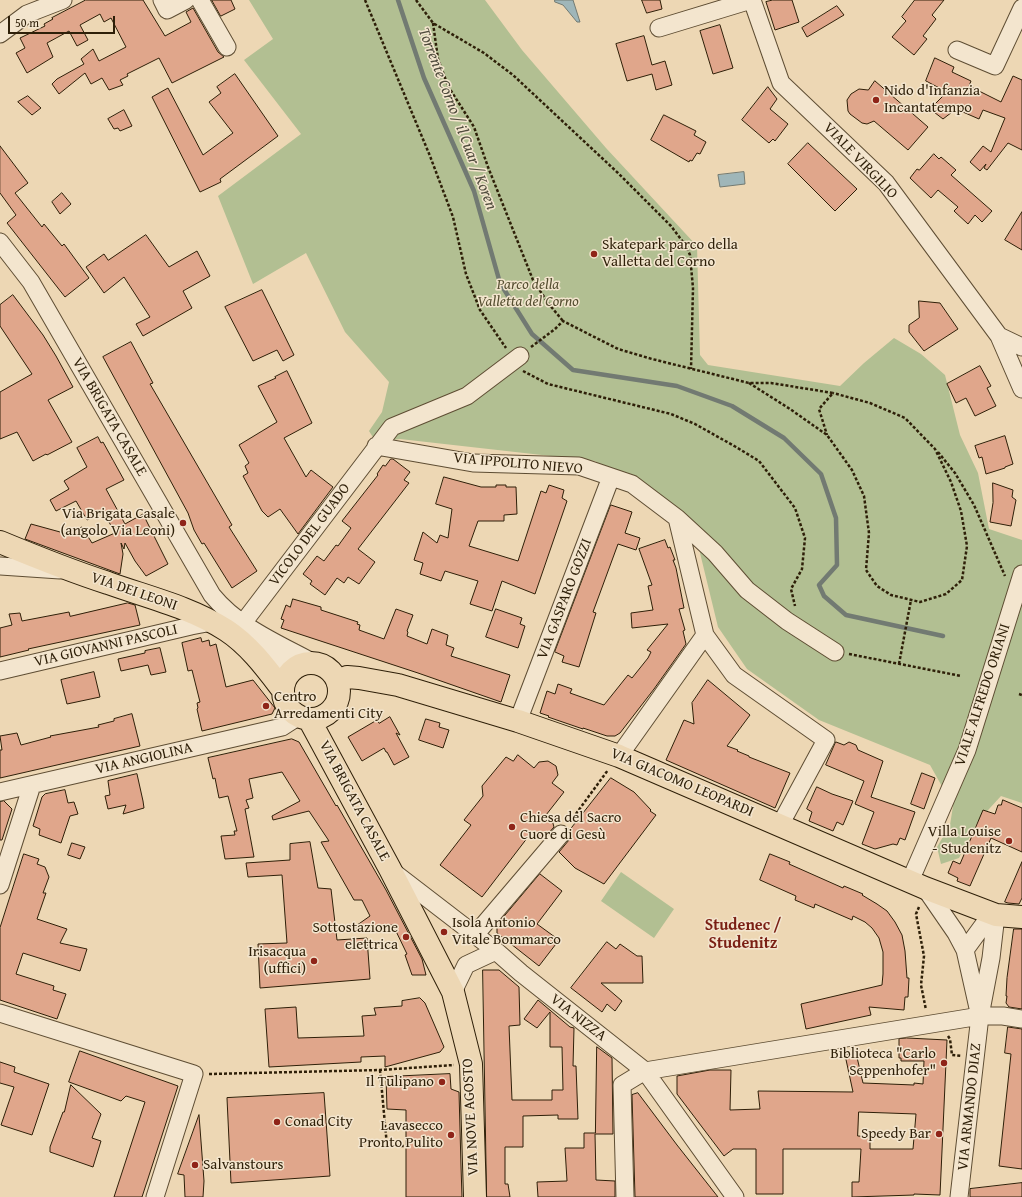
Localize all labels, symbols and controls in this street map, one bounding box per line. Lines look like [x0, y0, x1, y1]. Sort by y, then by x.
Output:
scale bar [10, 8, 117, 34]
text: 50 m [15, 14, 39, 31]
water label: Torrente Corno / il Cuar / Koren [413, 25, 501, 213]
place label: Nido d'Infanzia Incantatempo [884, 82, 980, 117]
marker: Nido d'Infanzia Incantatempo [871, 95, 881, 105]
street label: VIALE VIRGILIO [819, 119, 901, 203]
place label: Skatepark parco della Valletta del Corno [602, 236, 738, 271]
marker: Skatepark parco della Valletta del Corno [589, 249, 599, 259]
park label: Parco della Valletta del Corno [477, 276, 579, 311]
street label: VIA BRIGATA CASALE [68, 355, 150, 479]
street label: VIA IPPOLITO NIEVO [453, 449, 583, 479]
street label: VICOLO DEL GUADO [265, 480, 355, 590]
place label: Via Brigata Casale (angolo Via Leoni) [60, 505, 175, 540]
marker: Via Brigata Casale (angolo Via Leoni) [178, 518, 188, 528]
street label: VIA GASPARO GOZZI [534, 536, 596, 662]
street label: VIA DEI LEONI [89, 569, 179, 615]
street label: VIA GIOVANNI PASCOLI [32, 621, 180, 671]
street label: VIALE ALFREDO ORIANI [951, 621, 1015, 769]
place label: Centro Arredamenti City [274, 688, 383, 723]
marker: Centro Arredamenti City [261, 701, 271, 711]
street label: VIA BRIGATA CASALE [315, 738, 393, 864]
street label: VIA ANGIOLINA [94, 739, 194, 779]
street label: VIA GIACOMO LEOPARDI [608, 745, 756, 821]
place label: Chiesa del Sacro Cuore di Gesù [520, 809, 621, 844]
marker: Chiesa del Sacro Cuore di Gesù [507, 822, 517, 832]
place label: Villa Louise - Studenitz [928, 823, 1001, 858]
marker: Villa Louise - Studenitz [1004, 836, 1014, 846]
place label: Isola Antonio Vitale Bommarco [452, 914, 561, 949]
district label: Studenec / Studenitz [705, 916, 781, 954]
place label: Sottostazione elettrica [313, 919, 398, 954]
marker: Isola Antonio Vitale Bommarco [439, 927, 449, 937]
marker: Sottostazione elettrica [401, 932, 411, 942]
place label: Irisacqua (uffici) [248, 943, 306, 978]
marker: Irisacqua (uffici) [309, 956, 319, 966]
street label: VIA NIZZA [546, 991, 610, 1045]
street label: VIA ARMANDO DIAZ [954, 1042, 986, 1172]
place label: Biblioteca "Carlo Seppenhofer" [830, 1045, 936, 1080]
street label: VIA NOVE AGOSTO [459, 1058, 483, 1176]
marker: Biblioteca "Carlo Seppenhofer" [939, 1058, 949, 1068]
place label: Il Tulipano [366, 1073, 434, 1091]
marker: Il Tulipano [437, 1077, 447, 1087]
place label: Conad City [285, 1113, 353, 1131]
marker: Conad City [272, 1117, 282, 1127]
place label: Lavasecco Pronto Pulito [359, 1117, 443, 1152]
place label: Speedy Bar [861, 1125, 931, 1143]
marker: Speedy Bar [934, 1129, 944, 1139]
marker: Lavasecco Pronto Pulito [446, 1130, 456, 1140]
place label: Salvanstours [203, 1156, 283, 1174]
marker: Salvanstours [190, 1160, 200, 1170]

